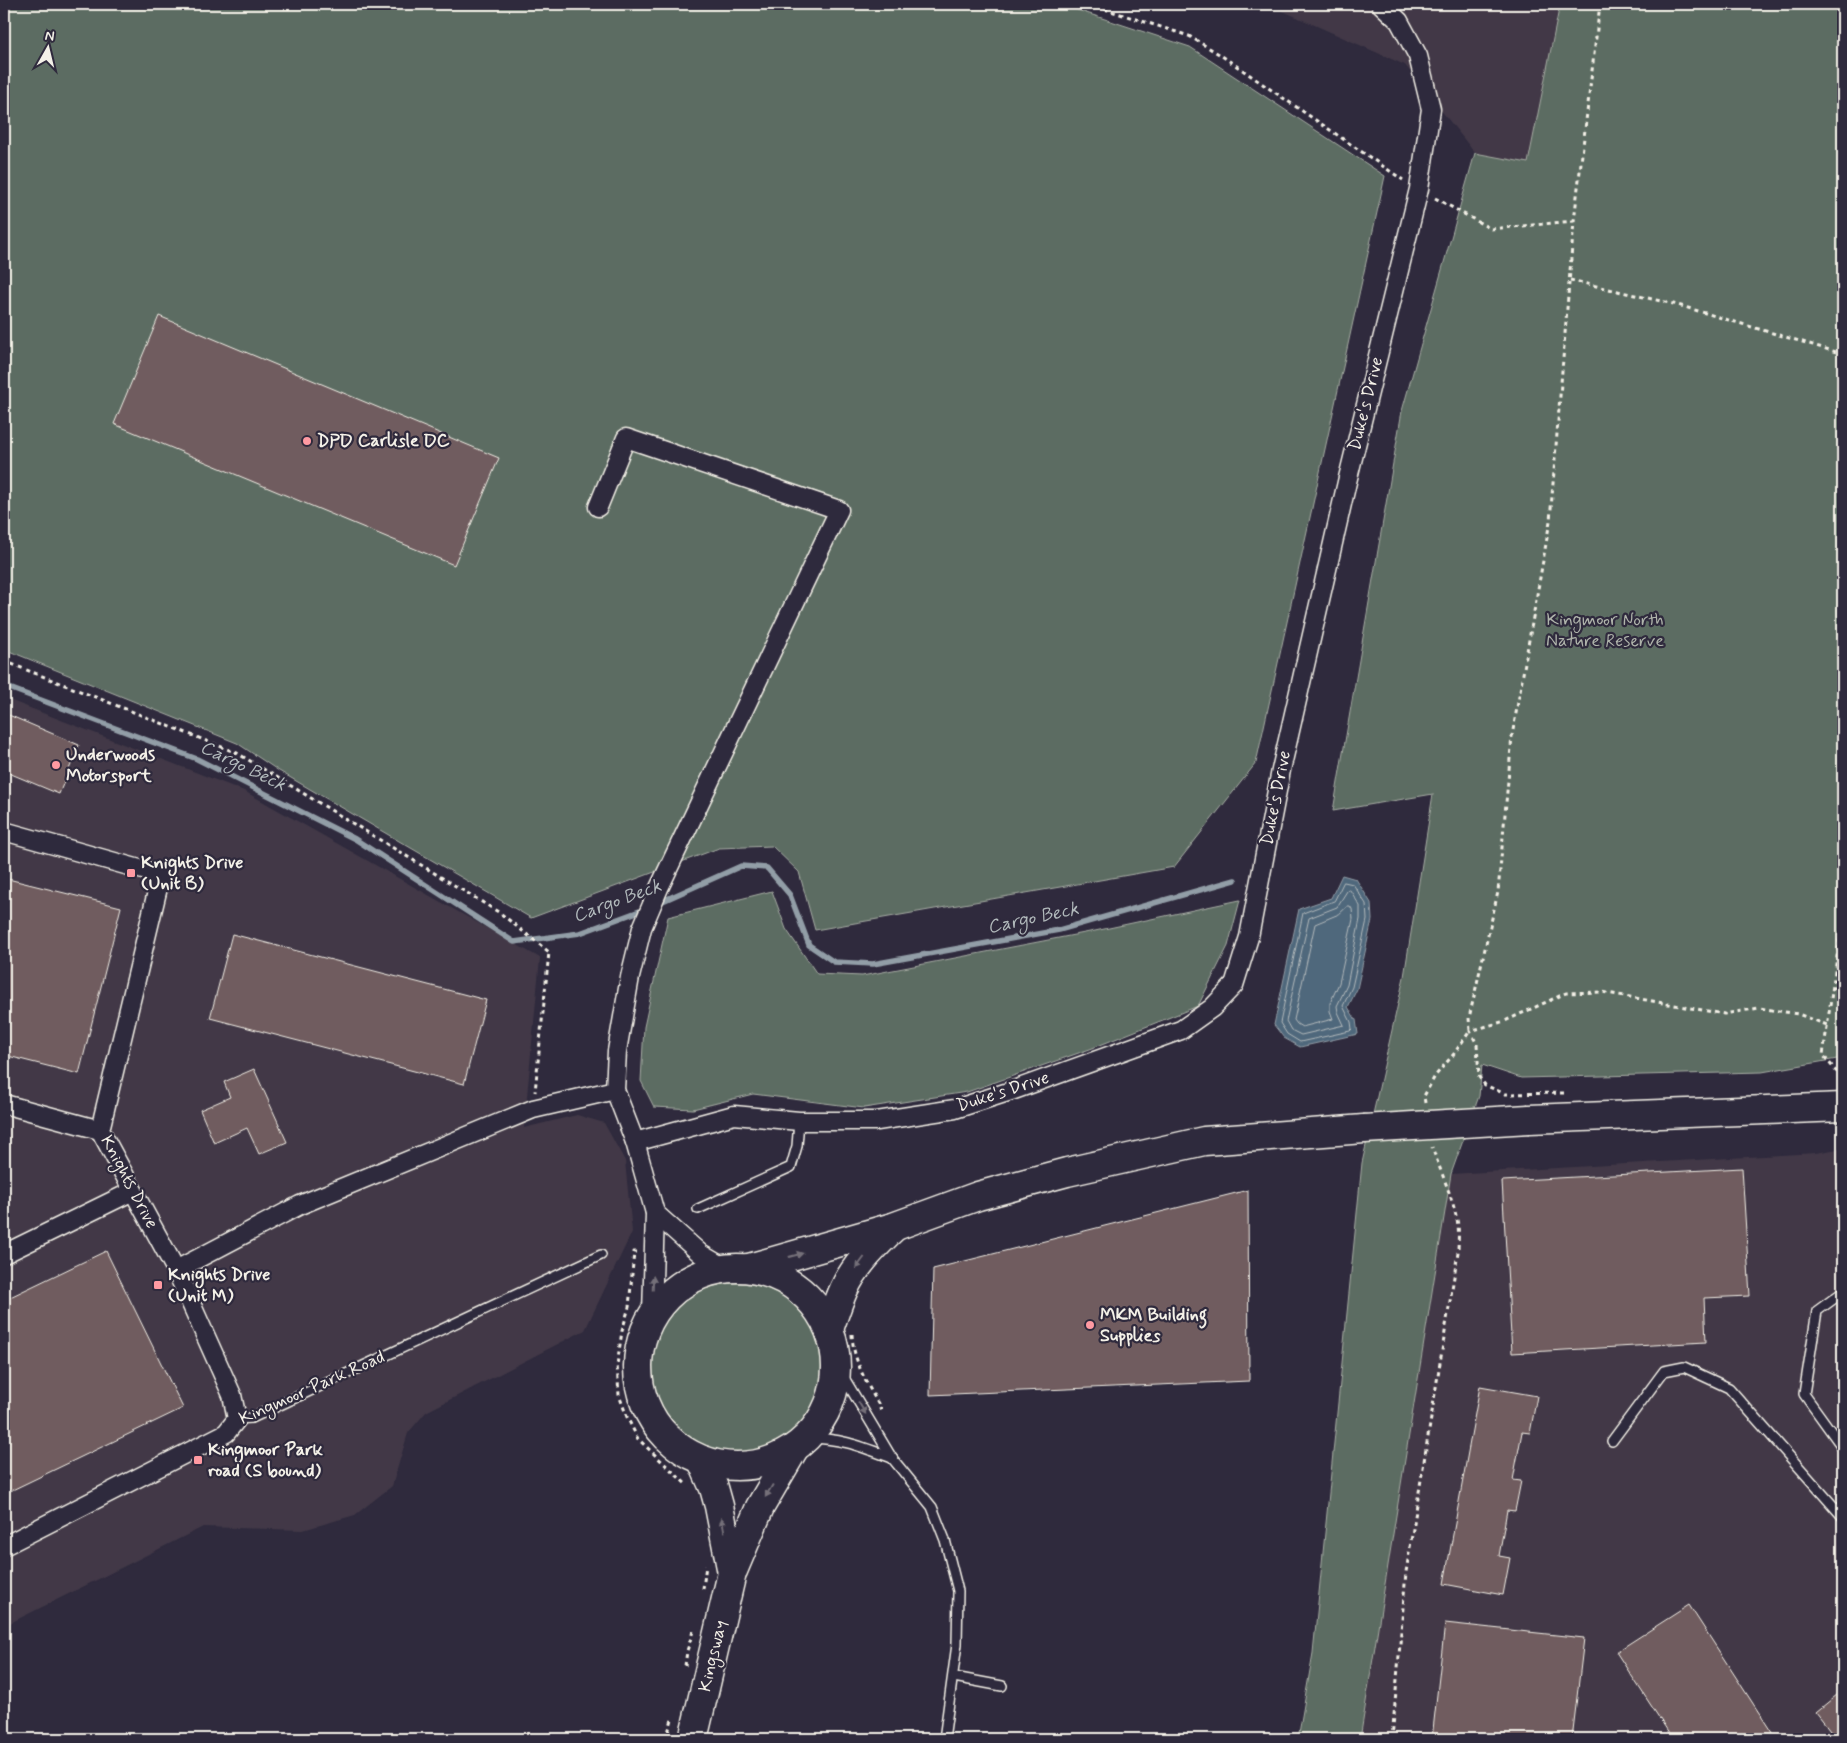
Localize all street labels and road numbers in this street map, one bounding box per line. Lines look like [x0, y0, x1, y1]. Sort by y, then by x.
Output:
street label: Duke's Drive [1343, 354, 1389, 454]
street label: Duke's Drive [1255, 749, 1297, 847]
street label: Duke's Drive [954, 1066, 1052, 1118]
street label: Knights Drive [93, 1131, 164, 1233]
street label: Kingmoor Park Road [235, 1345, 389, 1432]
street label: Kingsway [693, 1618, 734, 1694]

